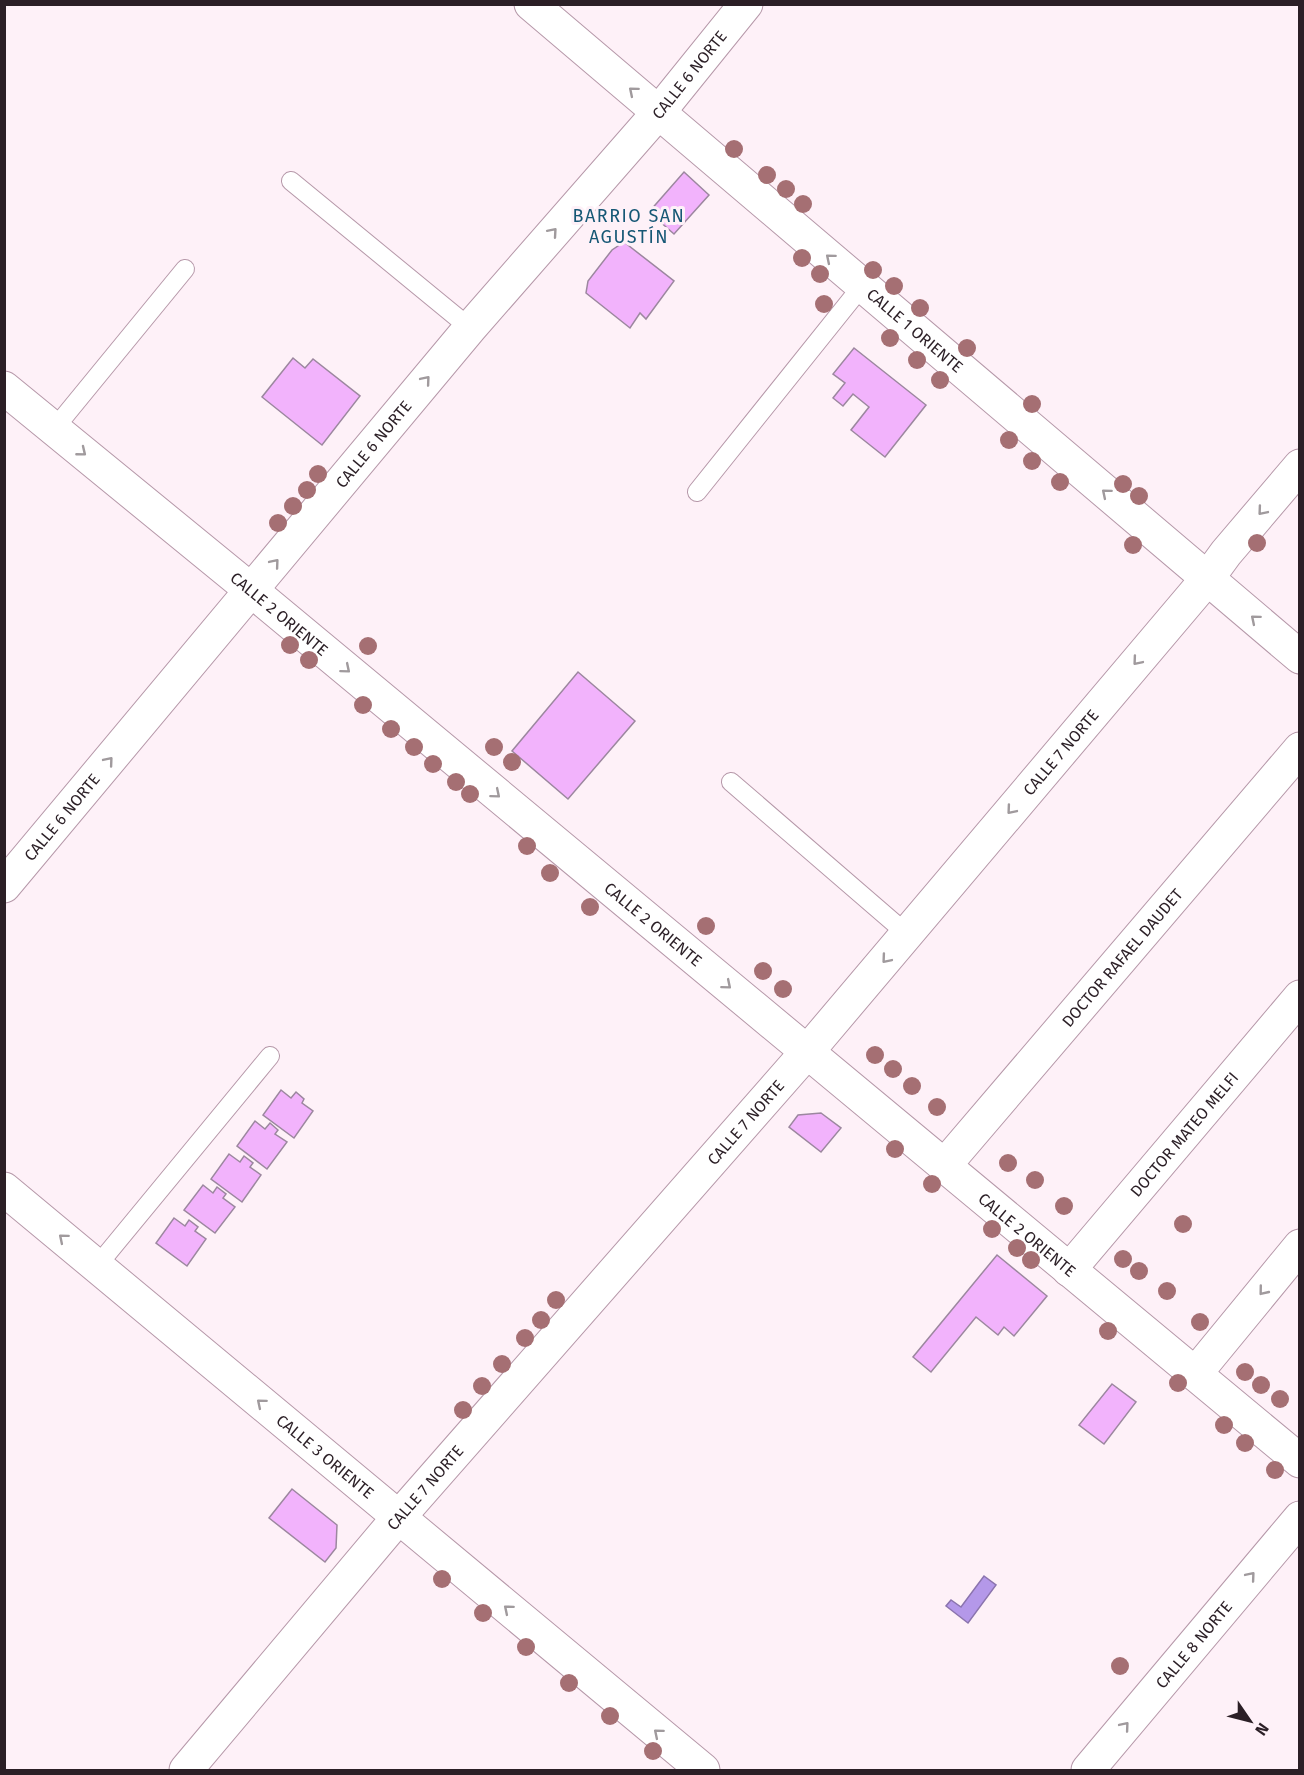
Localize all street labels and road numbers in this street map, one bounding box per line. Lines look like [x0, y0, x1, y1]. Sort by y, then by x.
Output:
street label: CALLE 6 NORTE [648, 27, 731, 123]
street label: CALLE 1 ORIENTE [863, 285, 967, 377]
street label: CALLE 6 NORTE [332, 397, 415, 492]
street label: CALLE 2 ORIENTE [226, 568, 332, 660]
street label: CALLE 7 NORTE [1019, 706, 1103, 799]
street label: CALLE 6 NORTE [20, 770, 104, 865]
street label: CALLE 2 ORIENTE [600, 879, 706, 970]
street label: DOCTOR RAFAEL DAUDET [1058, 884, 1187, 1031]
street label: DOCTOR MATEO MELFI [1126, 1068, 1242, 1201]
street label: CALLE 7 NORTE [704, 1076, 788, 1169]
street label: CALLE 2 ORIENTE [974, 1189, 1079, 1281]
street label: CALLE 3 ORIENTE [273, 1411, 378, 1503]
street label: CALLE 7 NORTE [383, 1441, 467, 1534]
street label: CALLE 8 NORTE [1152, 1597, 1236, 1692]

